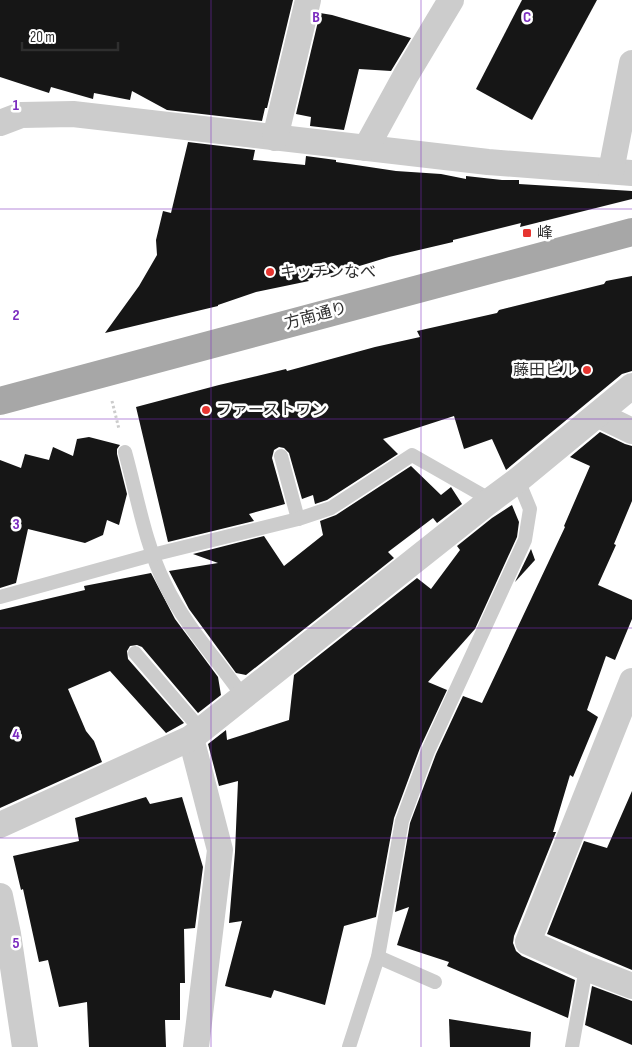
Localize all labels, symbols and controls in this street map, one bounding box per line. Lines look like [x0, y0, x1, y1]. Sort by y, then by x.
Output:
text: B [312, 8, 320, 27]
text: C [523, 8, 531, 27]
scale bar [22, 20, 119, 52]
text: 20 m [30, 28, 55, 47]
text: 1 [13, 96, 20, 115]
place label: 峰 [537, 224, 553, 243]
marker: 峰 [521, 227, 533, 239]
place label: キッチンなべ [280, 263, 376, 282]
marker: キッチンなべ [264, 266, 276, 278]
street label: 方南通り [283, 299, 349, 333]
text: 2 [12, 306, 20, 325]
place label: 藤田ビル [513, 361, 577, 380]
marker: 藤田ビル [581, 364, 593, 376]
place label: ファーストワン [216, 401, 327, 420]
marker: ファーストワン [200, 404, 212, 416]
text: 3 [12, 515, 20, 534]
text: 4 [12, 725, 20, 744]
text: 5 [12, 934, 20, 953]

